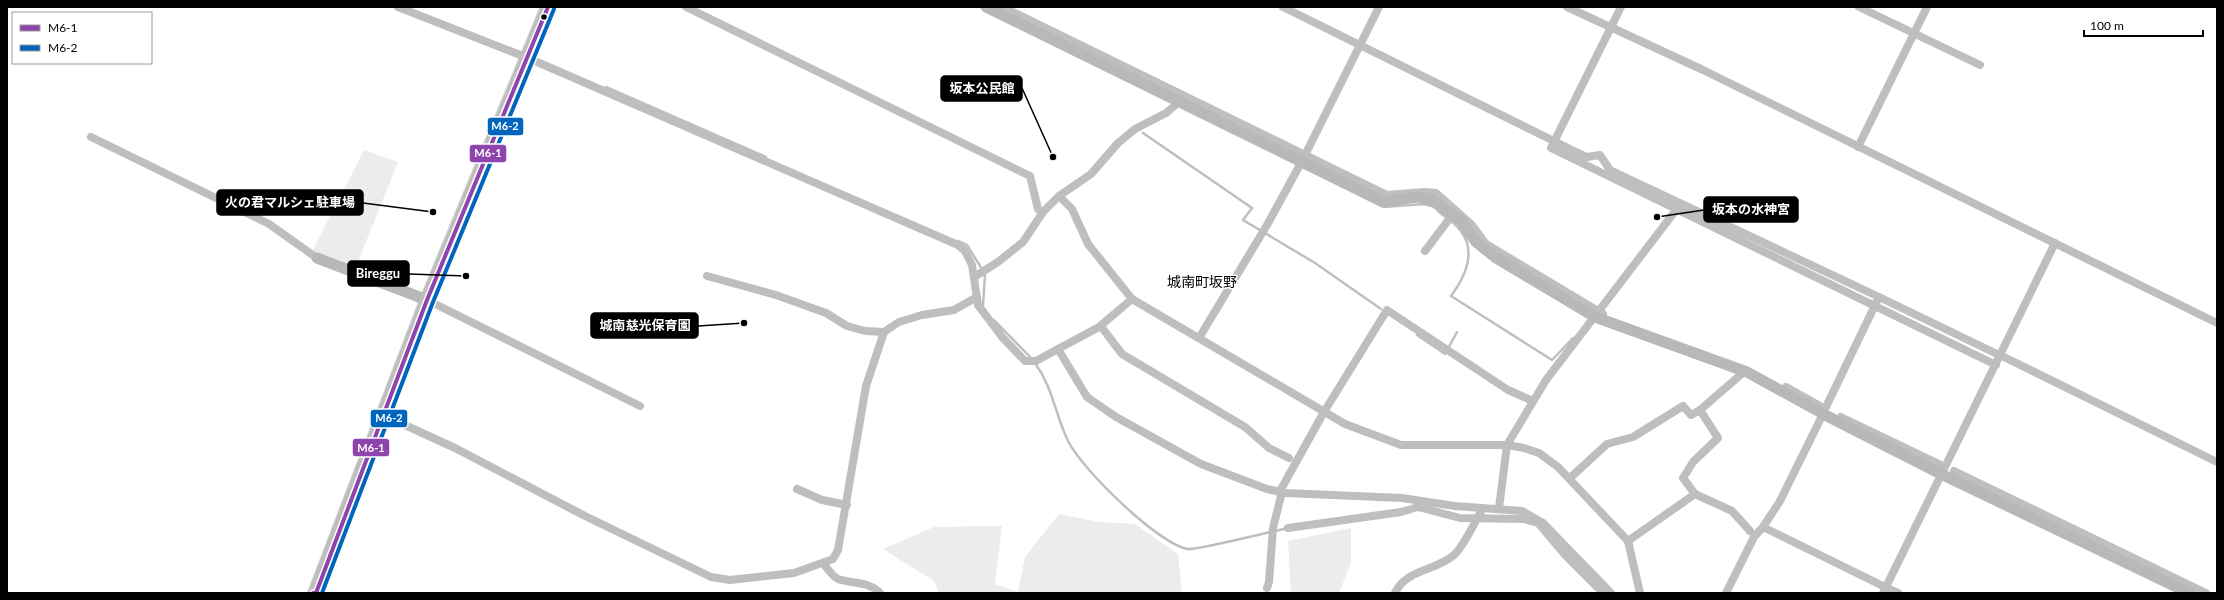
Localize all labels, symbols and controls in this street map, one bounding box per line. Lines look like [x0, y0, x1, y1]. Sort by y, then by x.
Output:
legend [12, 12, 152, 64]
unlabelled marker [539, 12, 549, 22]
scale bar [2084, 12, 2203, 38]
text: 100 m [2090, 18, 2124, 33]
text: M6-1 [48, 20, 78, 35]
text: M6-2 [48, 40, 78, 55]
callout: 坂本公民館 [941, 76, 1022, 101]
text: 坂本公民館 [949, 80, 1015, 96]
line badge: M6-2 [487, 117, 524, 136]
text: M6-2 [491, 119, 519, 132]
line badge: M6-1 [469, 144, 507, 163]
text: M6-1 [474, 146, 502, 159]
callout: 火の君マルシェ駐車場 [217, 190, 363, 215]
text: 火の君マルシェ駐車場 [225, 194, 355, 210]
callout: 坂本の水神宮 [1704, 197, 1798, 222]
text: 坂本の水神宮 [1712, 201, 1790, 217]
callout: Bireggu [348, 261, 409, 286]
text: Bireggu [356, 265, 400, 281]
district label: 城南町坂野 [1167, 273, 1237, 290]
callout: 城南慈光保育園 [591, 313, 698, 338]
text: 城南慈光保育園 [599, 317, 691, 333]
line badge: M6-2 [370, 409, 408, 428]
text: M6-2 [375, 411, 403, 424]
line badge: M6-1 [352, 438, 390, 457]
text: M6-1 [357, 441, 385, 454]

